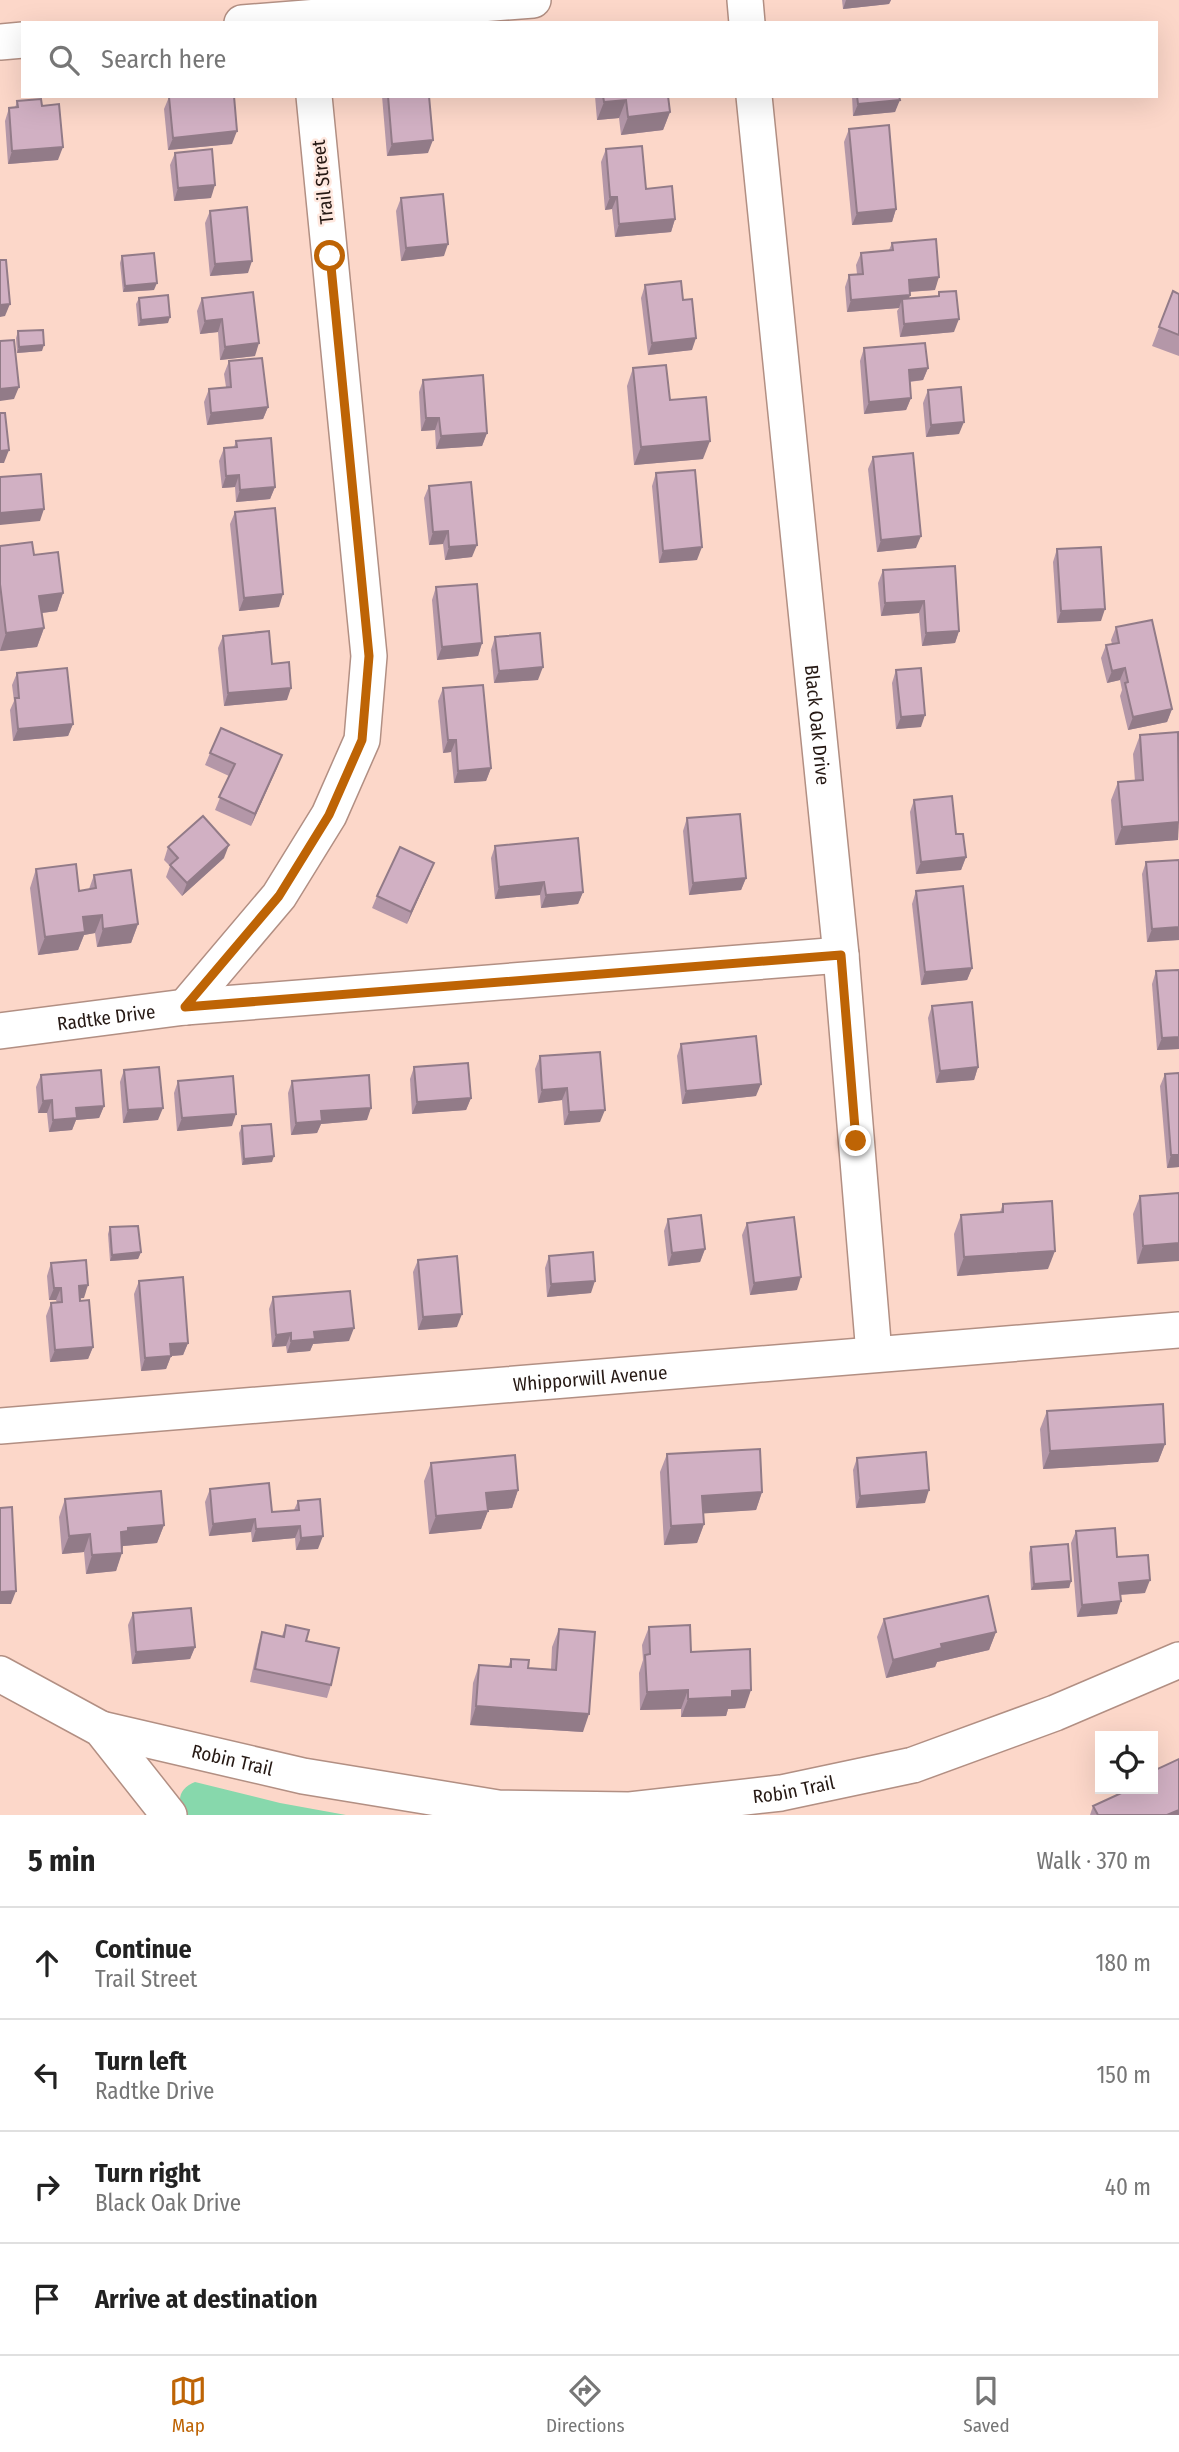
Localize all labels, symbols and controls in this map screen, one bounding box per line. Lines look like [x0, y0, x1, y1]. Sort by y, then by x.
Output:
search box [21, 21, 1158, 98]
icon: search [45, 41, 83, 79]
text: Search here [101, 44, 226, 75]
street label: Trail Street [307, 138, 338, 225]
route start [314, 240, 345, 271]
street label: Black Oak Drive [800, 664, 835, 786]
street label: Radtke Drive [56, 1000, 157, 1035]
route end [840, 1125, 871, 1156]
street label: Whipporwill Avenue [512, 1361, 668, 1396]
map controls [1095, 1731, 1158, 1794]
button: locate [1095, 1731, 1158, 1794]
street label: Robin Trail [189, 1739, 275, 1781]
street label: Robin Trail [752, 1771, 837, 1808]
text: 5 min [28, 1843, 95, 1879]
text: Walk · 370 m [1037, 1847, 1151, 1875]
text: Continue [95, 1934, 192, 1965]
icon: ahead [28, 1944, 66, 1982]
text: 180 m [1095, 1949, 1151, 1977]
text: Trail Street [95, 1965, 197, 1993]
text: Turn left [95, 2046, 187, 2077]
icon: left [28, 2056, 66, 2094]
text: 150 m [1096, 2061, 1151, 2089]
text: Radtke Drive [95, 2077, 214, 2105]
text: Turn right [95, 2158, 201, 2189]
icon: right [28, 2168, 66, 2206]
text: 40 m [1105, 2173, 1151, 2201]
text: Black Oak Drive [95, 2189, 241, 2217]
icon: arrive [28, 2280, 66, 2318]
text: Arrive at destination [95, 2284, 318, 2315]
tab: Map [169, 2372, 207, 2437]
tab: Directions [546, 2372, 625, 2437]
tab: Saved [963, 2372, 1010, 2437]

